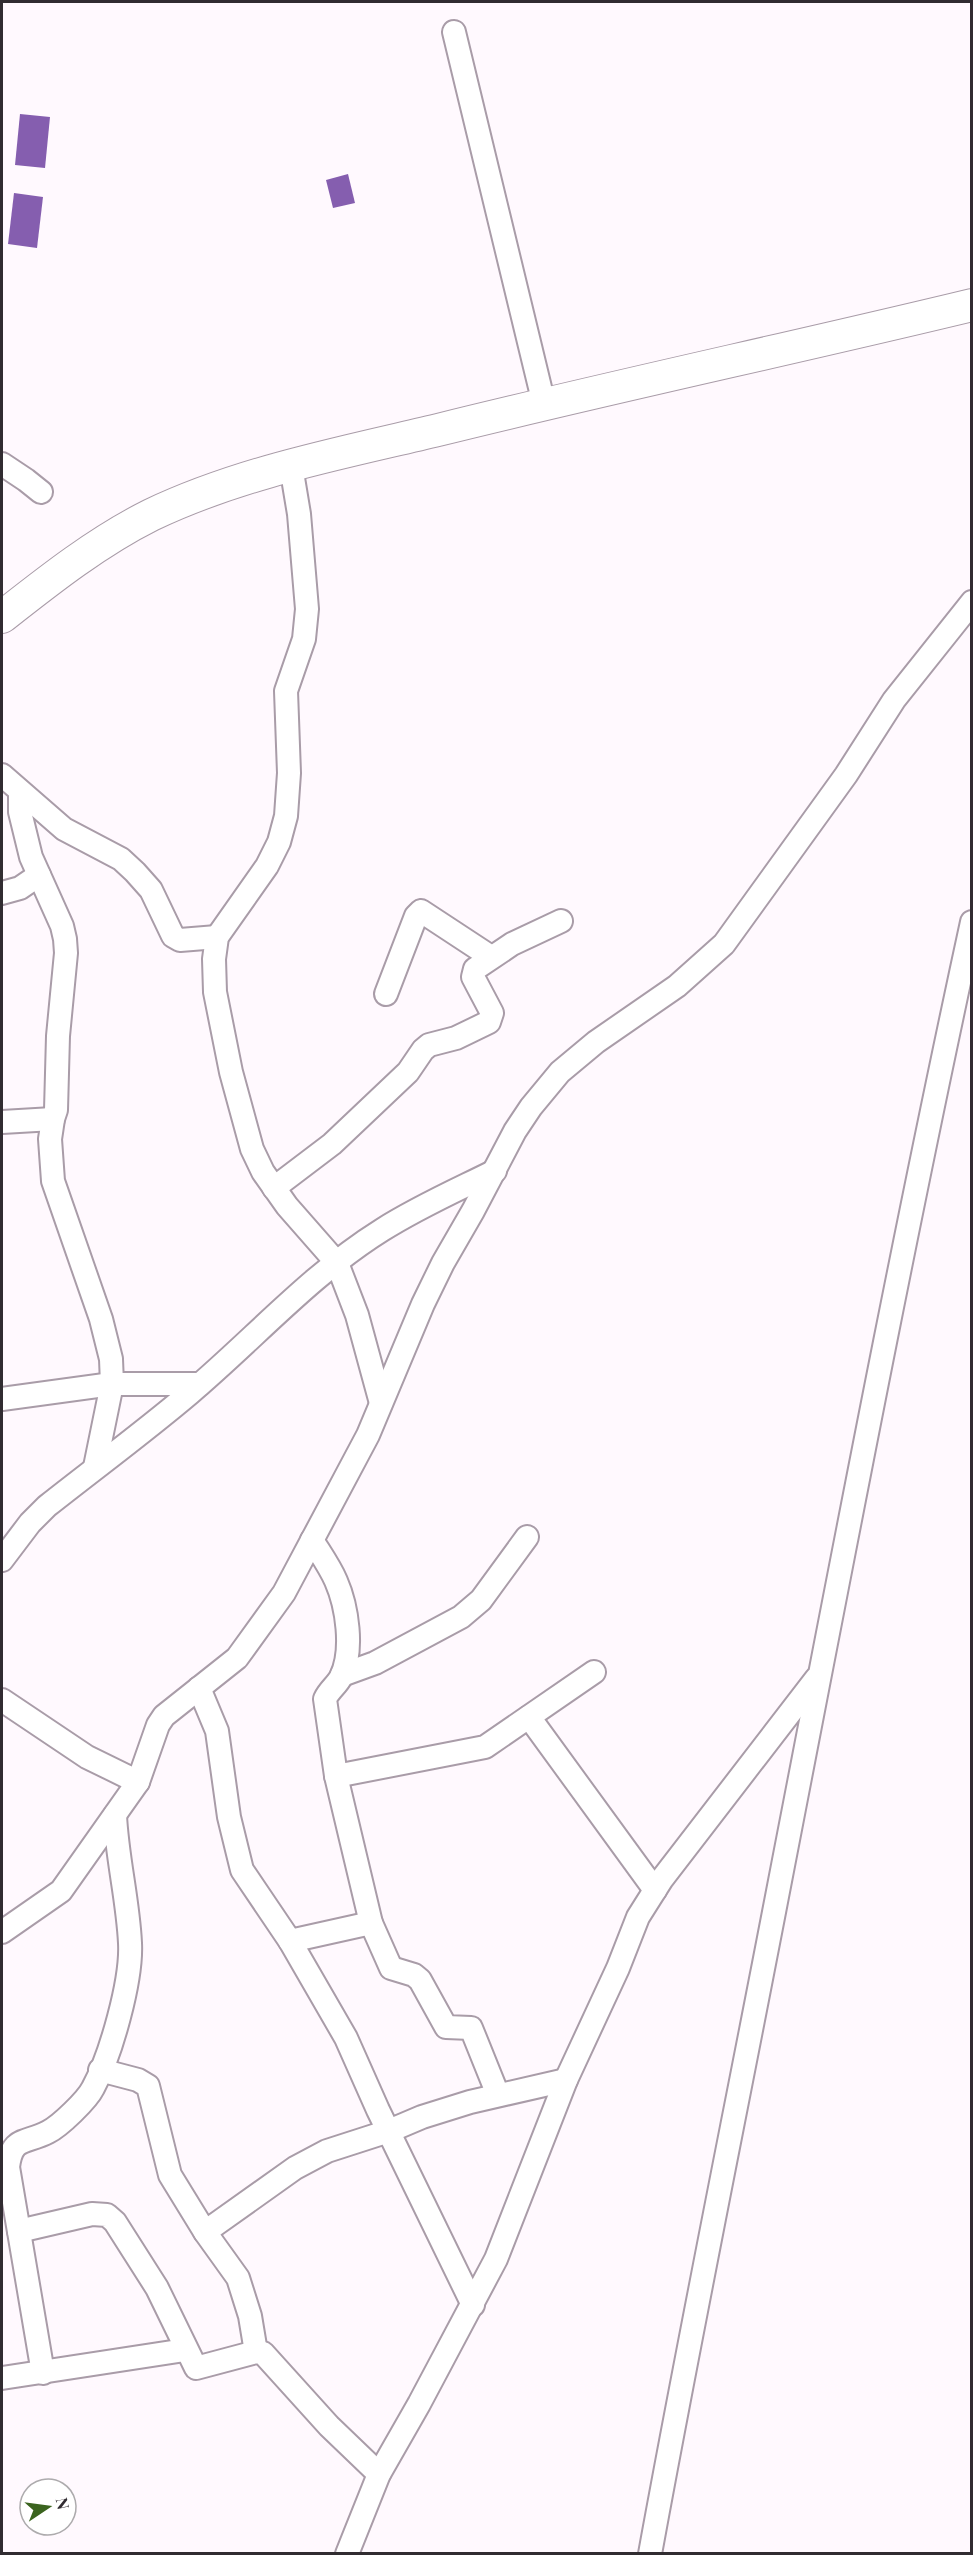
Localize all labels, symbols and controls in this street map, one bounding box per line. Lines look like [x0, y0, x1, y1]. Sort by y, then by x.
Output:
north arrow [18, 2477, 78, 2537]
text: N [52, 2496, 75, 2512]

